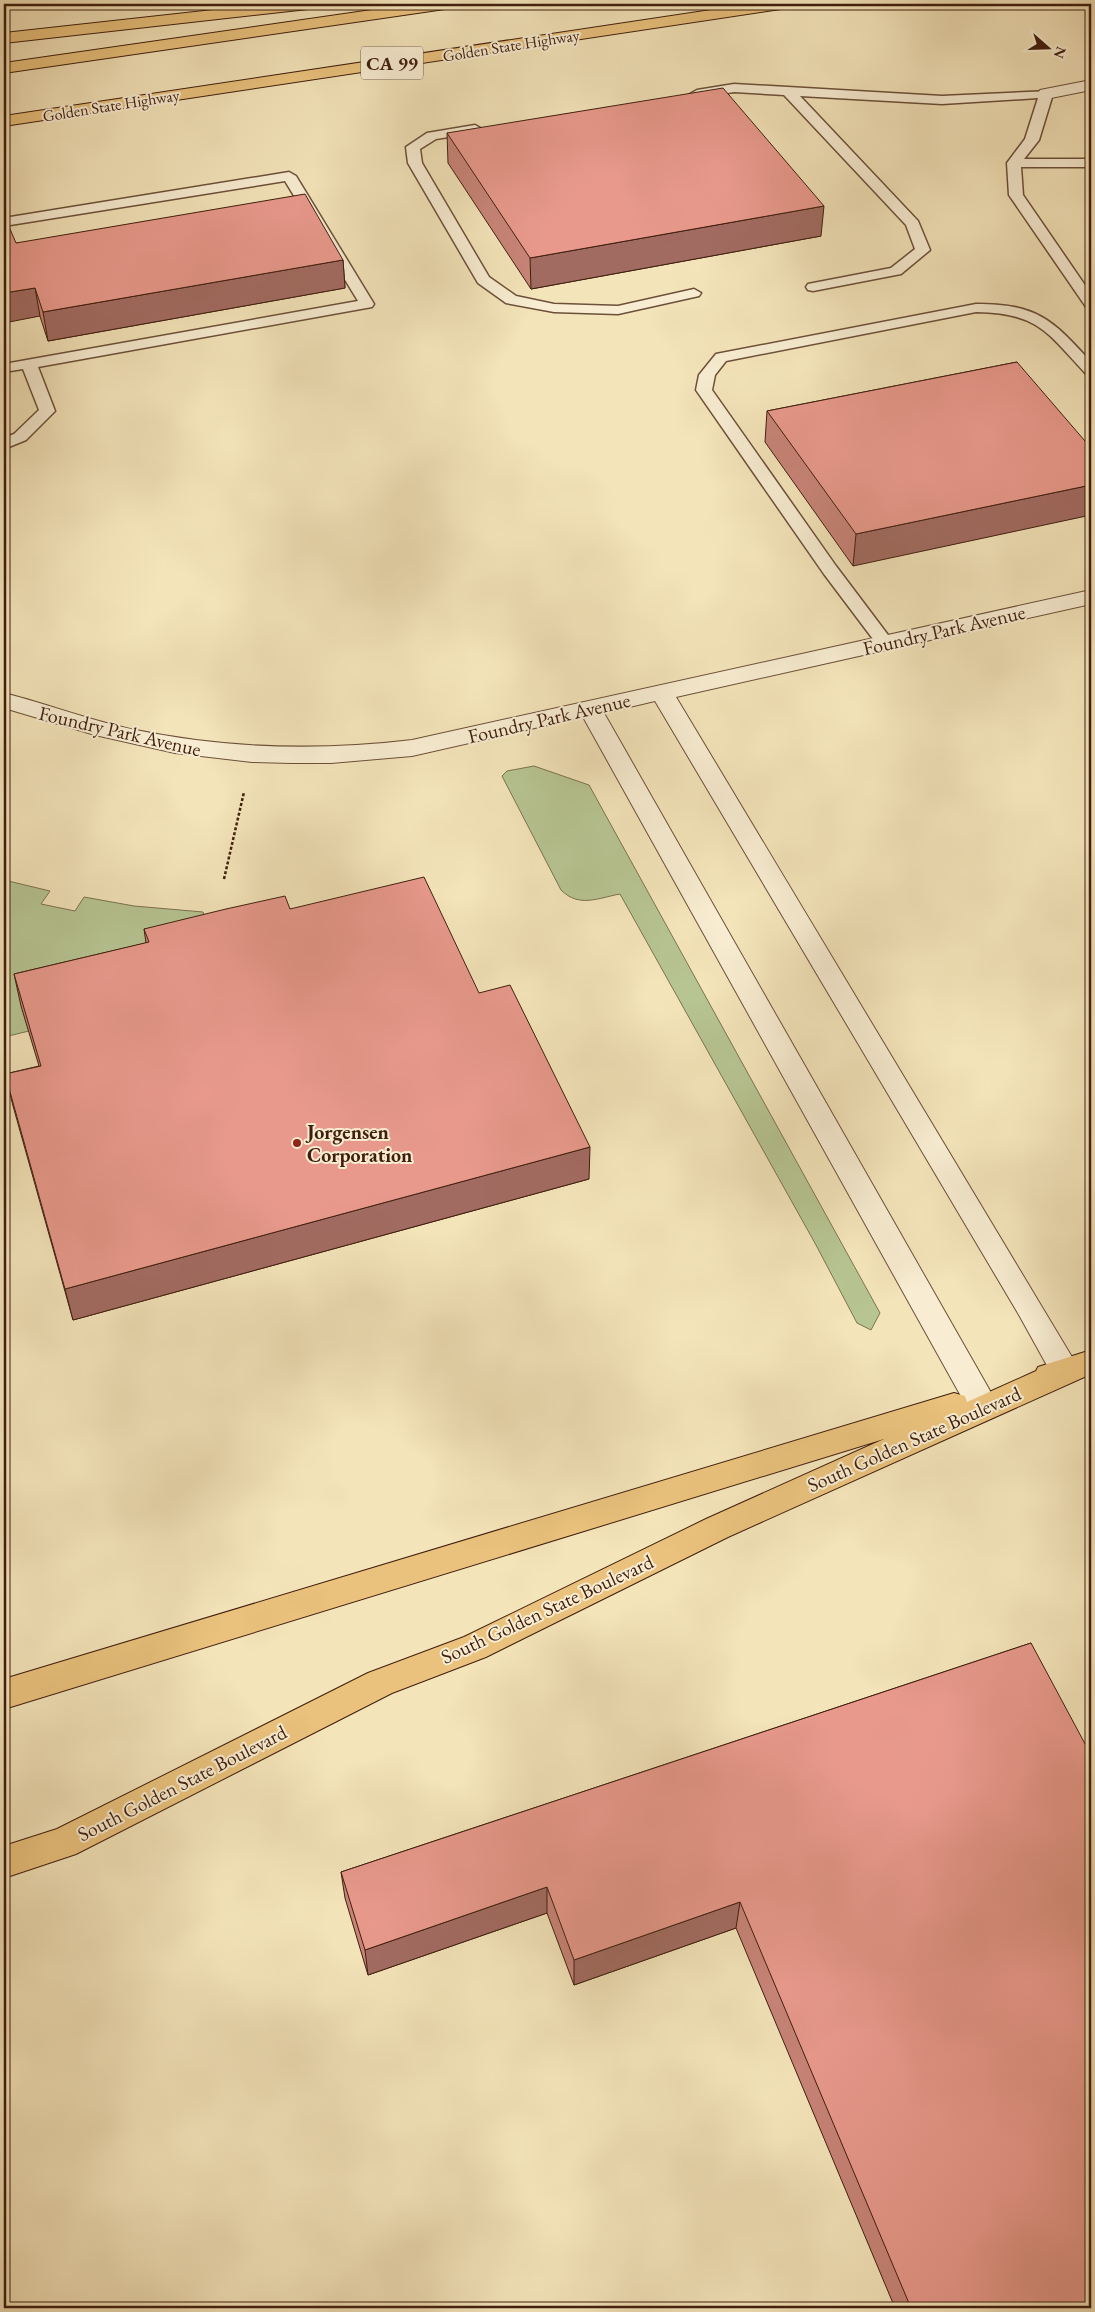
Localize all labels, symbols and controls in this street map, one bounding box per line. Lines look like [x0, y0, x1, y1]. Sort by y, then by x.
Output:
north arrow [1022, 22, 1072, 72]
street label: Golden State Highway [441, 24, 582, 67]
text: N [1050, 44, 1071, 61]
road number: CA 99 [361, 46, 423, 80]
street label: Golden State Highway [41, 84, 182, 127]
street label: Foundry Park Avenue [860, 599, 1028, 661]
street label: Foundry Park Avenue [465, 687, 633, 749]
street label: Foundry Park Avenue [36, 700, 204, 762]
place label: Jorgensen Corporation [305, 1119, 412, 1168]
marker: Jorgensen Corporation [291, 1137, 303, 1149]
street label: South Golden State Boulevard [803, 1380, 1026, 1498]
street label: South Golden State Boulevard [437, 1548, 658, 1670]
street label: South Golden State Boulevard [73, 1718, 292, 1847]

